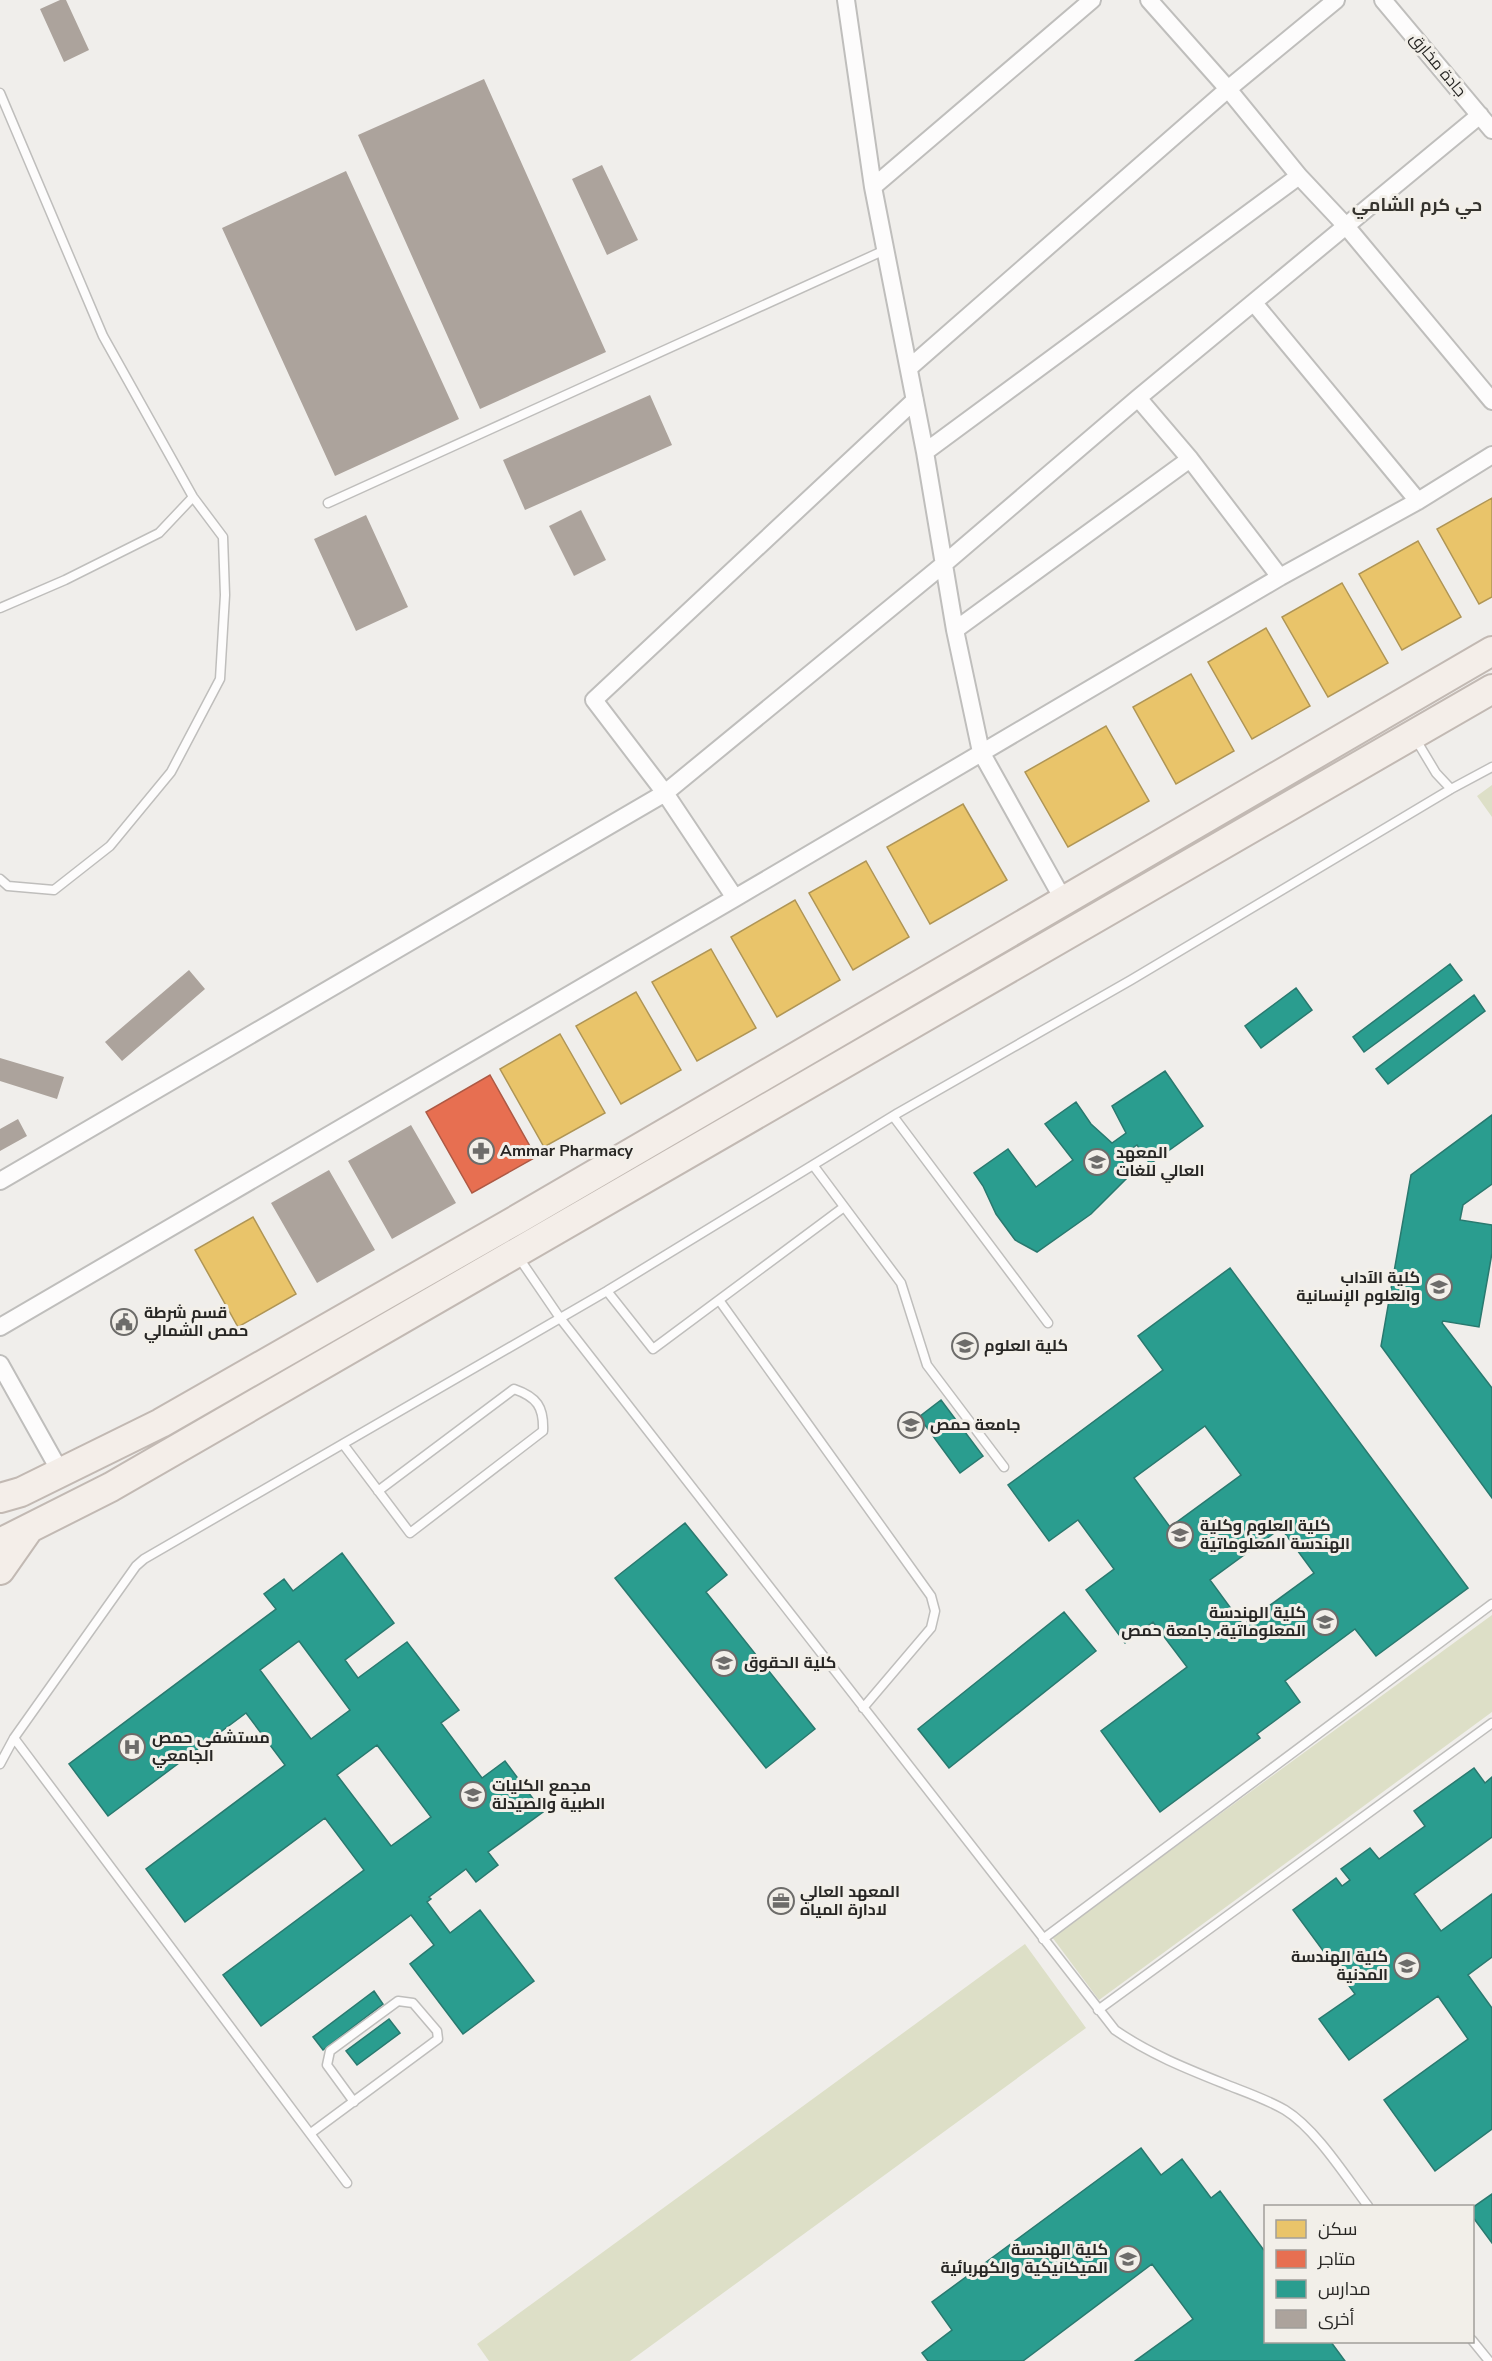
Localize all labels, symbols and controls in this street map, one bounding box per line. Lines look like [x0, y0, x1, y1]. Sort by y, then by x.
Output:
street label: جادة مخارق [1405, 28, 1471, 102]
district label: حي كرم الشامي [1352, 193, 1482, 220]
pharmacy icon: Ammar Pharmacy [466, 1136, 496, 1166]
place label: Ammar Pharmacy [500, 1140, 634, 1162]
place label: المعهد العالي للغات [1116, 1142, 1204, 1183]
school or university icon: المعهد العالي للغات [1082, 1147, 1112, 1177]
place label: كلية الآداب والعلوم الإنسانية [1296, 1267, 1420, 1307]
school or university icon: كلية الآداب والعلوم الإنسانية [1424, 1272, 1454, 1302]
place label: قسم شرطة حمص الشمالي [144, 1302, 248, 1343]
public building icon: قسم شرطة حمص الشمالي [109, 1307, 139, 1337]
school or university icon: كلية العلوم [950, 1331, 980, 1361]
place label: كلية العلوم [984, 1335, 1068, 1357]
school or university icon: جامعة حمص [896, 1410, 926, 1440]
place label: جامعة حمص [930, 1414, 1021, 1436]
place label: كلية العلوم وكلية الهندسة المعلوماتية [1200, 1515, 1350, 1555]
school or university icon: كلية العلوم وكلية الهندسة المعلوماتية [1165, 1520, 1195, 1550]
place label: كلية الهندسة المعلوماتية، جامعة حمص [1121, 1602, 1306, 1642]
school or university icon: كلية الهندسة المعلوماتية، جامعة حمص [1310, 1607, 1340, 1637]
school or university icon: كلية الحقوق [709, 1648, 739, 1678]
place label: كلية الحقوق [744, 1652, 836, 1674]
place label: مستشفى حمص الجامعي [152, 1727, 270, 1768]
hospital icon: مستشفى حمص الجامعي [117, 1732, 147, 1762]
place label: مجمع الكليات الطبية والصيدلة [492, 1775, 605, 1815]
school or university icon: مجمع الكليات الطبية والصيدلة [458, 1780, 488, 1810]
place label: المعهد العالي لادارة المياه [800, 1881, 900, 1921]
office icon: المعهد العالي لادارة المياه [766, 1886, 796, 1916]
place label: كلية الهندسة المدنية [1291, 1946, 1388, 1986]
school or university icon: كلية الهندسة المدنية [1392, 1951, 1422, 1981]
legend [1264, 2205, 1474, 2343]
text: سكن [1318, 2217, 1357, 2241]
place label: كلية الهندسة الميكانيكية والكهربائية [941, 2239, 1108, 2279]
school or university icon: كلية الهندسة الميكانيكية والكهربائية [1113, 2244, 1143, 2274]
text: متاجر [1317, 2247, 1356, 2271]
text: مدارس [1318, 2277, 1371, 2301]
text: أخرى [1318, 2307, 1355, 2331]

